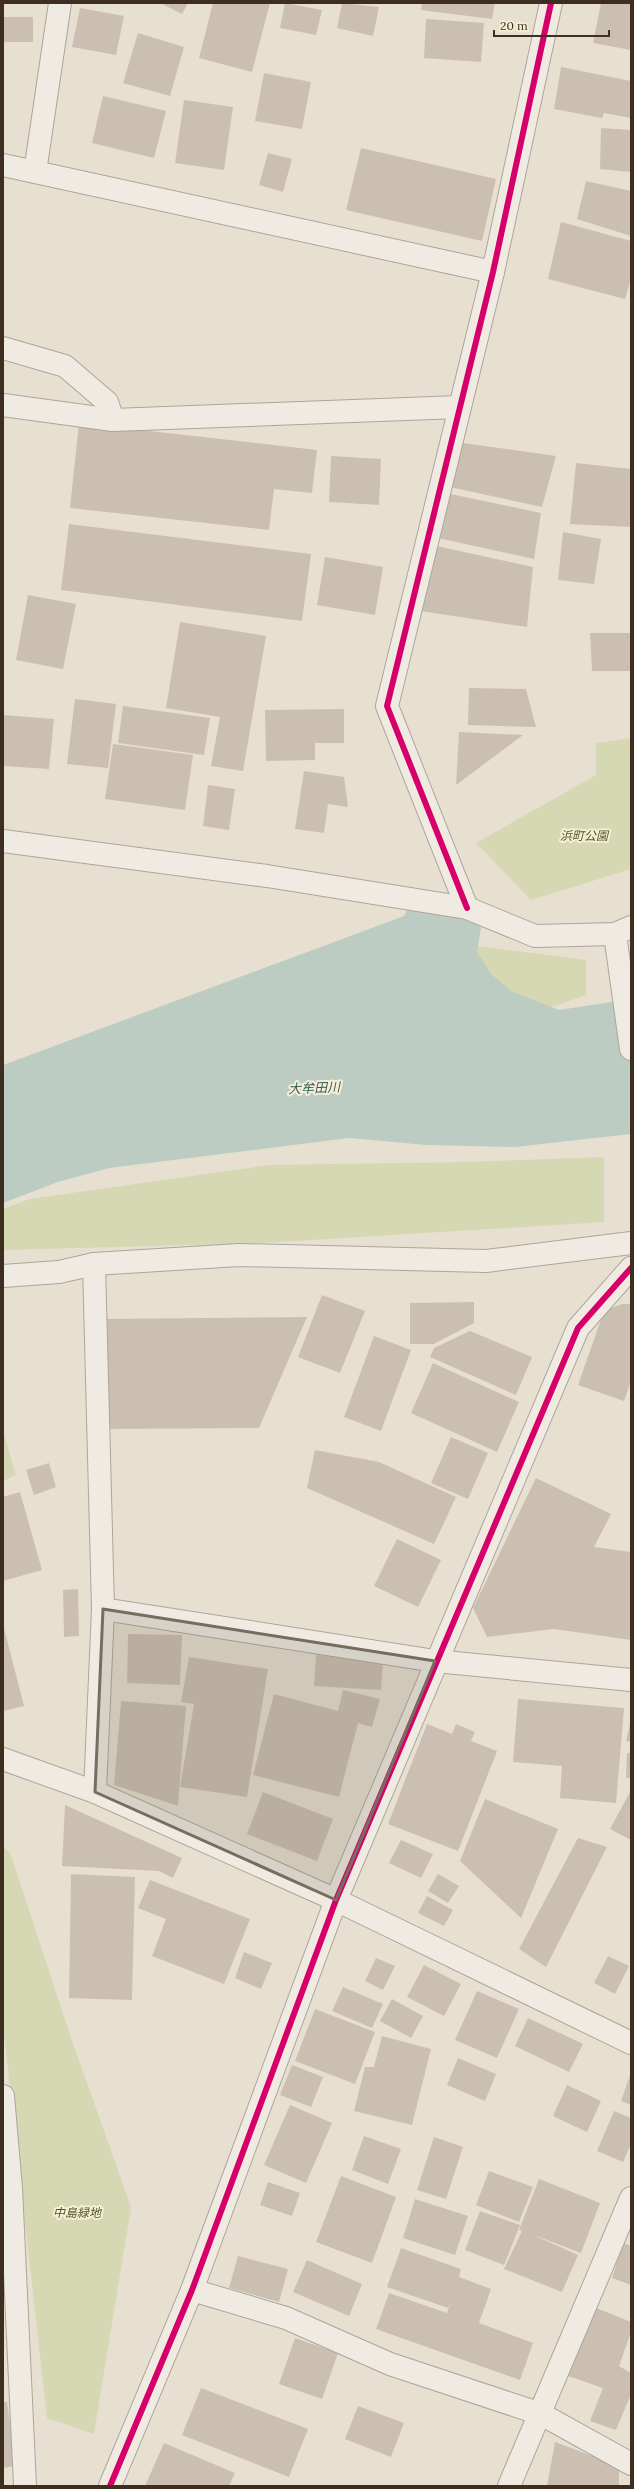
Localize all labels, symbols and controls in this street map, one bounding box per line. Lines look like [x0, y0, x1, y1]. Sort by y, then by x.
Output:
scale bar [494, 12, 609, 38]
text: 20 m [500, 18, 528, 33]
park label: 浜町公園 [560, 828, 610, 843]
water label: 大牟田川 [288, 1079, 342, 1097]
park label: 中島緑地 [53, 2205, 103, 2220]

